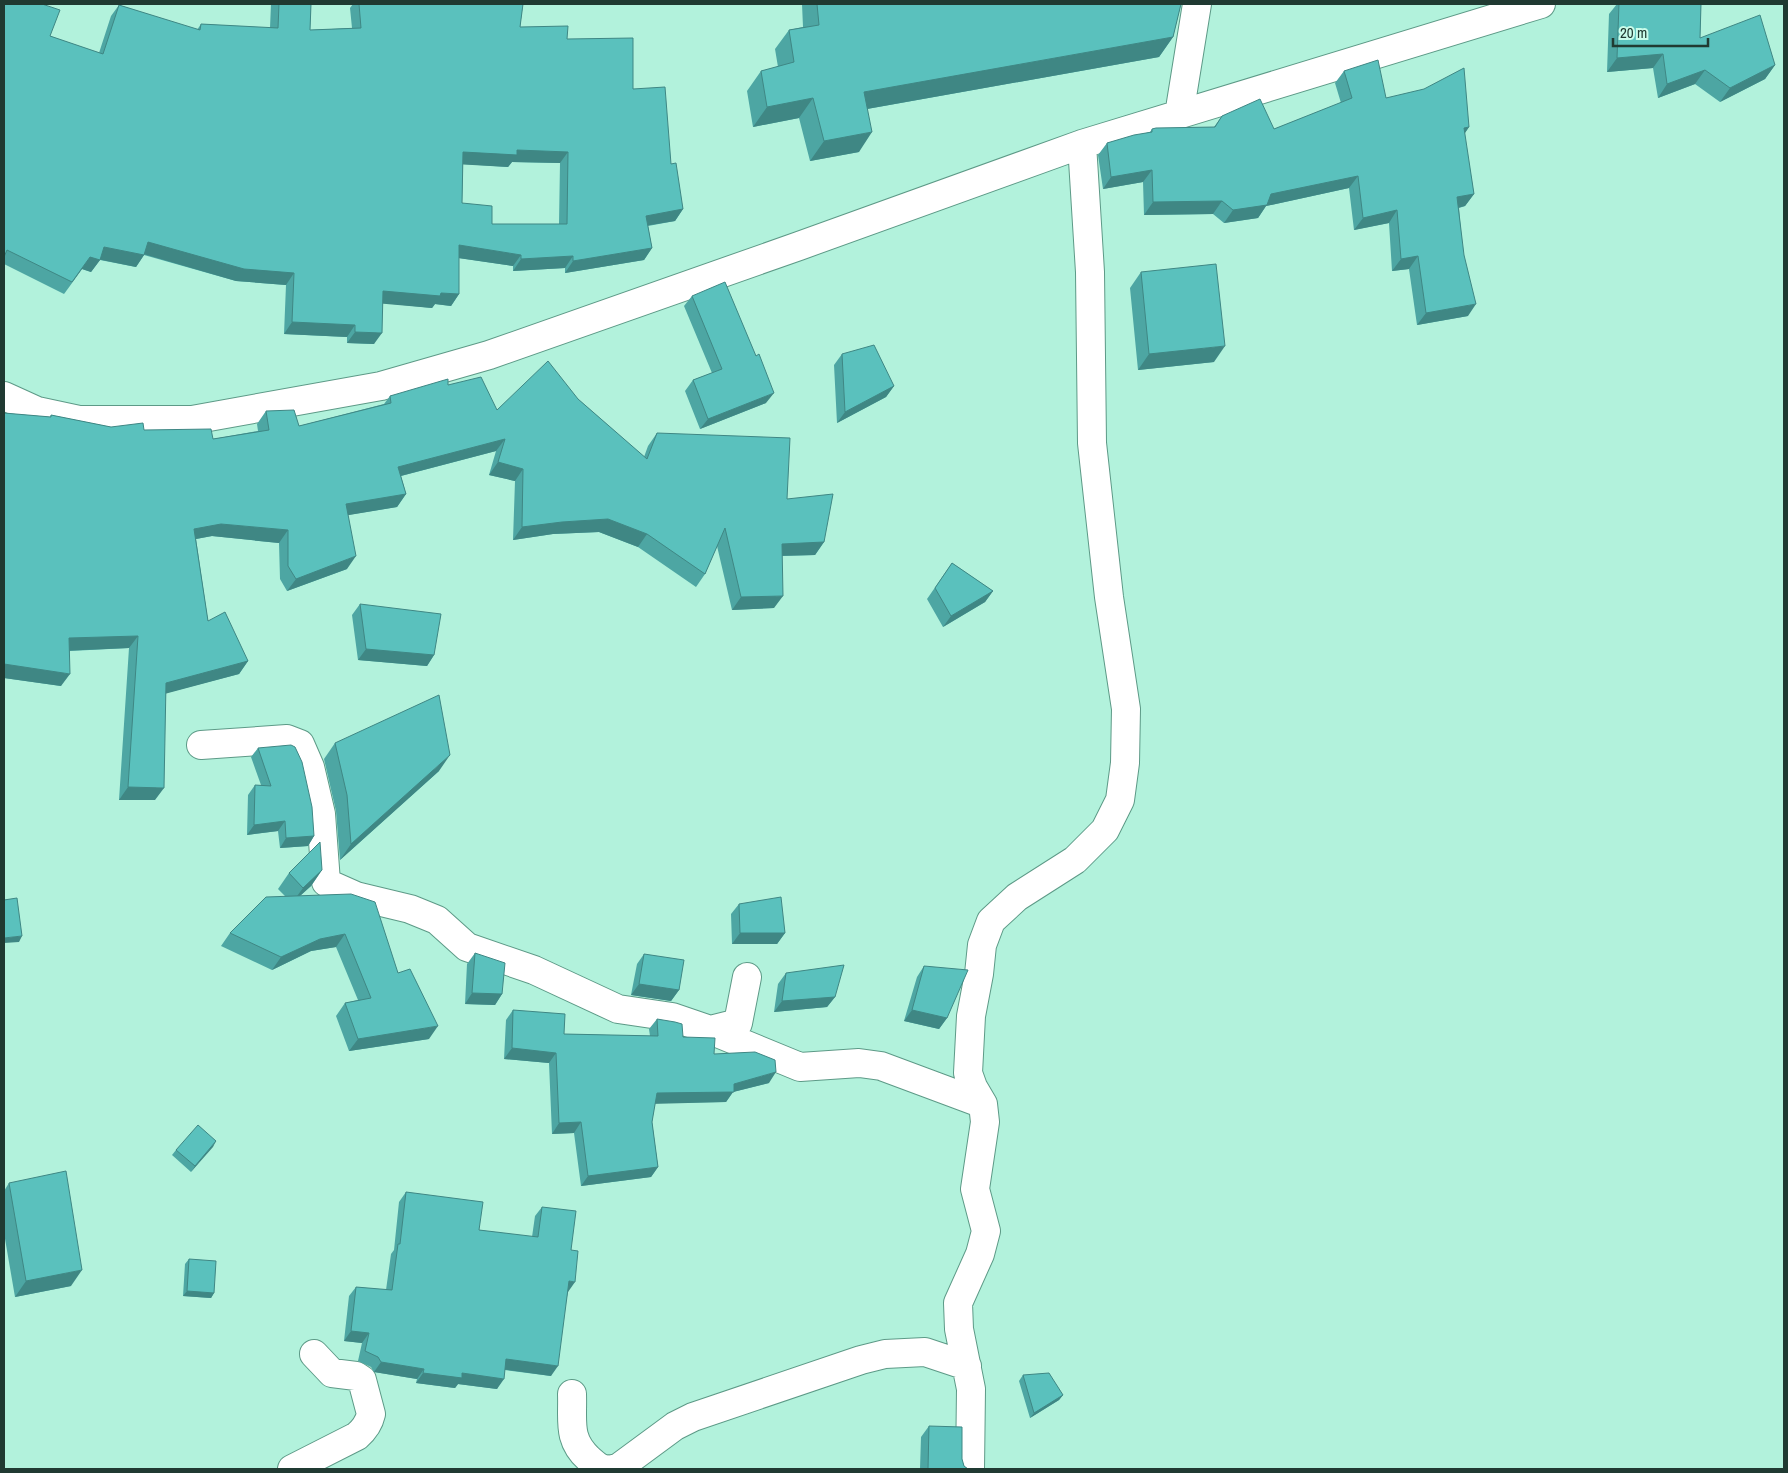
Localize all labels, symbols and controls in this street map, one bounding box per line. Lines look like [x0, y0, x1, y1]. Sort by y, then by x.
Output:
scale bar [1613, 15, 1708, 47]
text: 20 m [1620, 22, 1647, 43]

